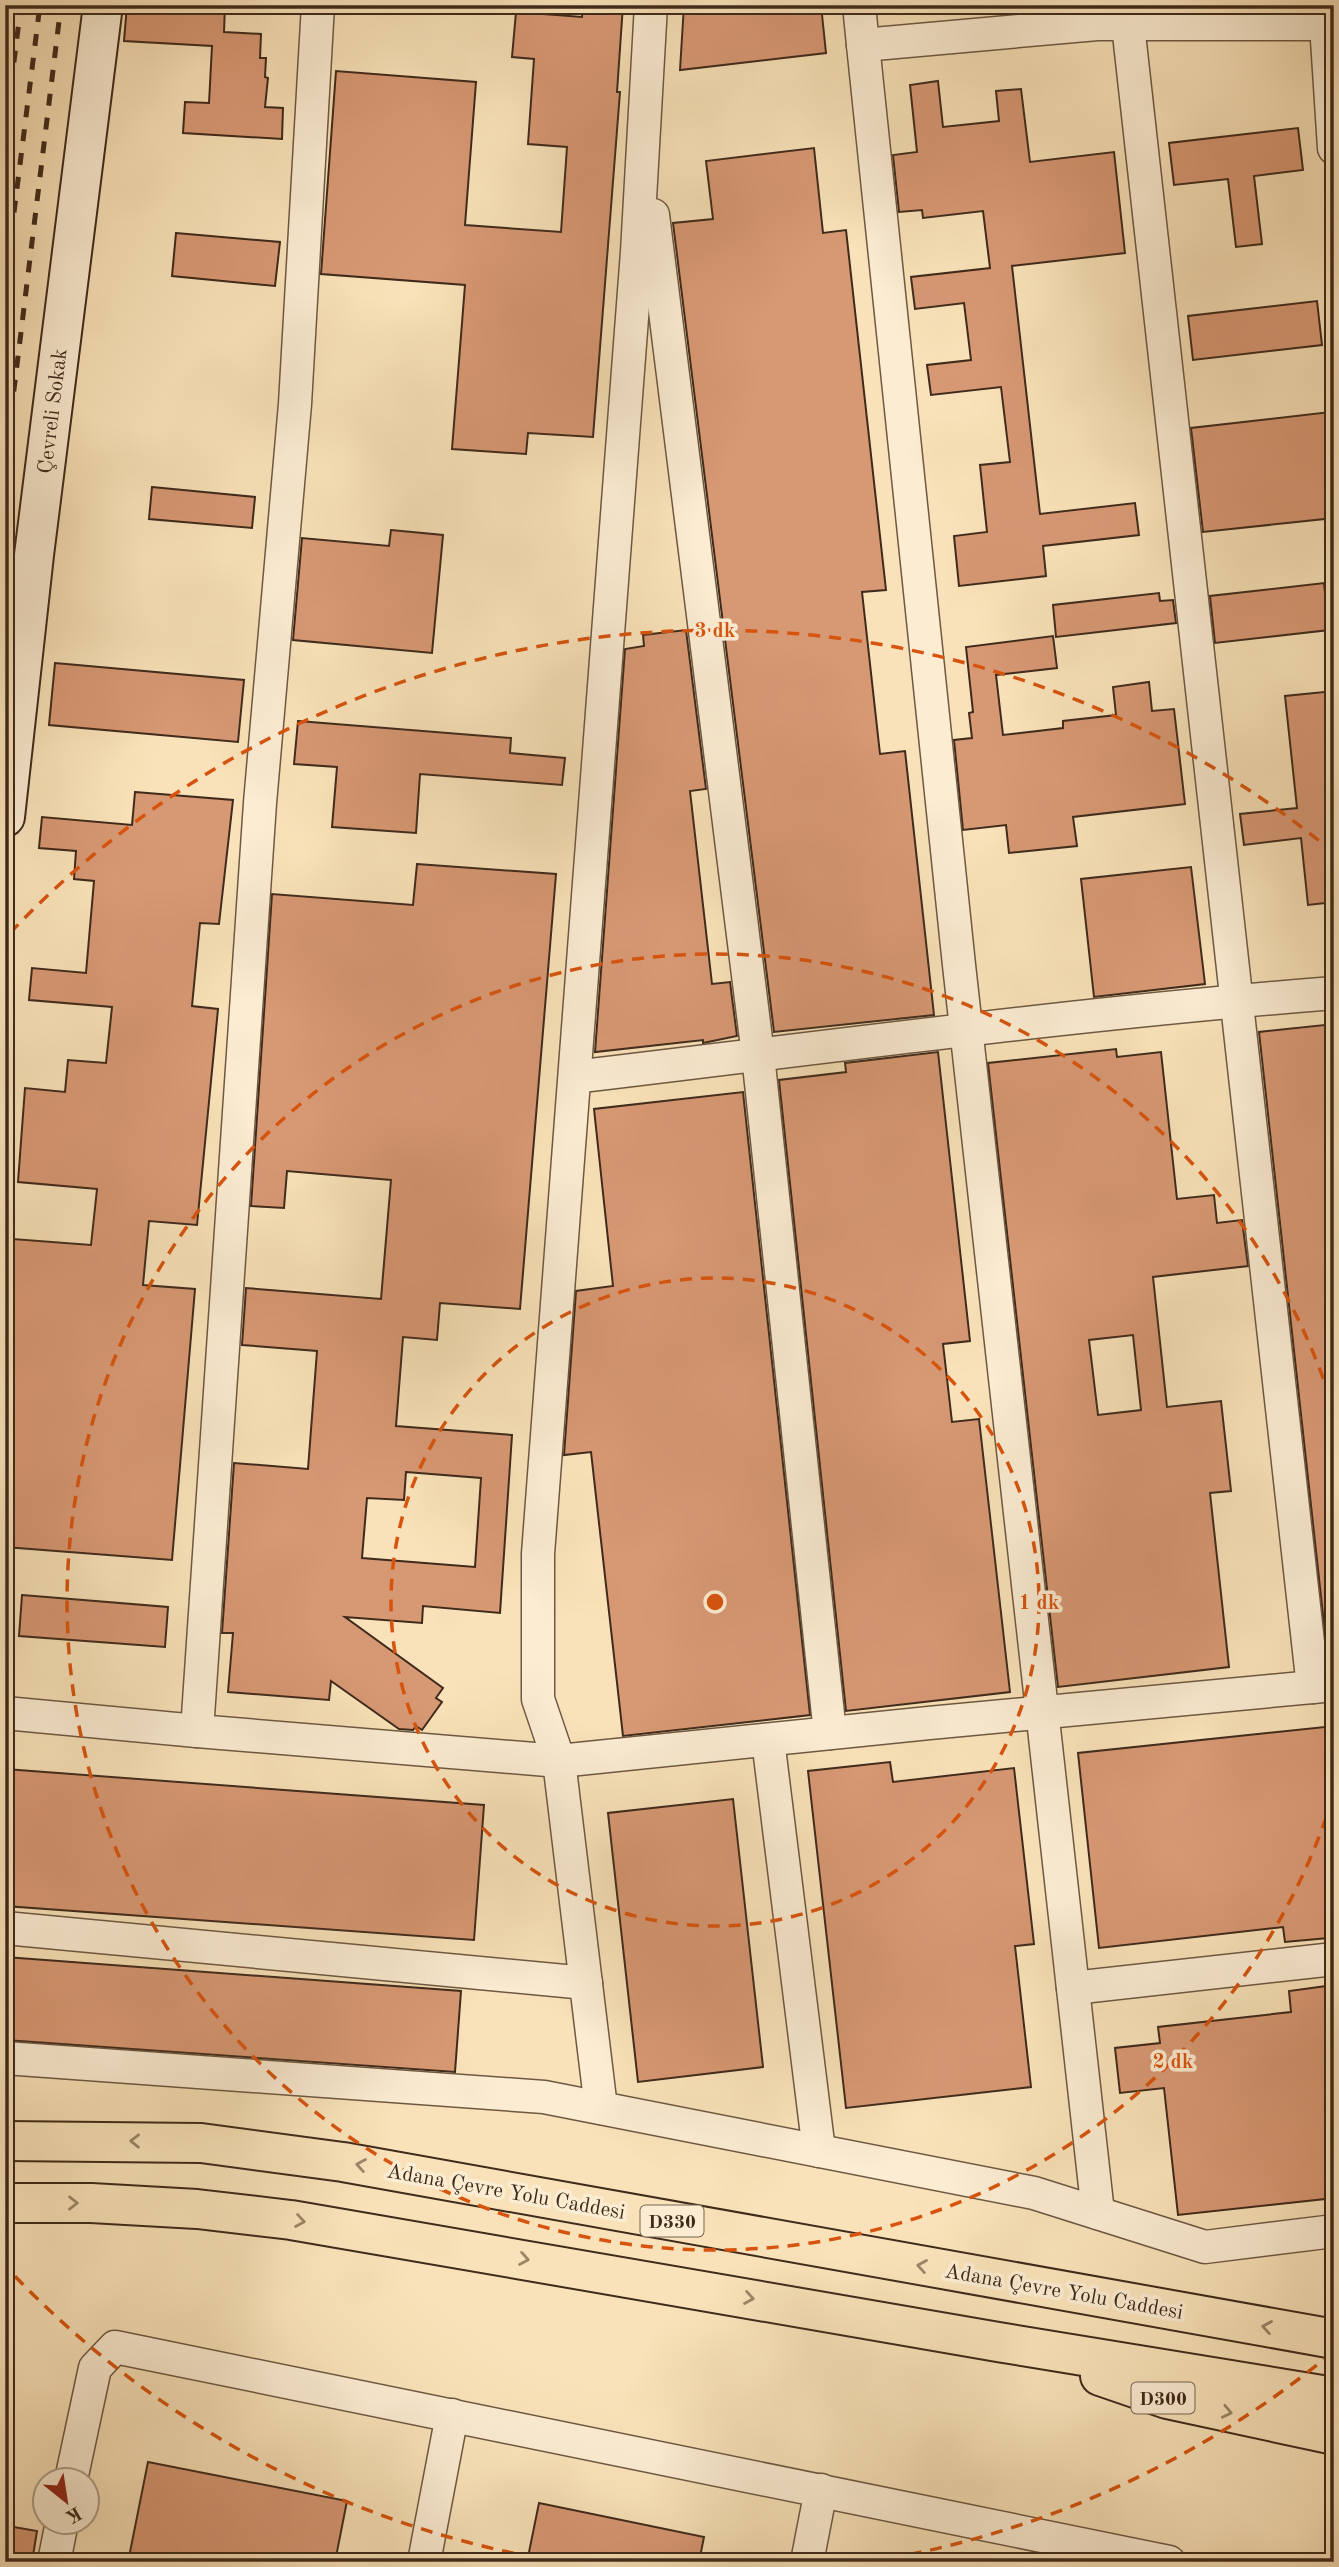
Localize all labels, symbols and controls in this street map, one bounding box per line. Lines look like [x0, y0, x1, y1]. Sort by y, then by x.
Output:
street label: Çevreli Sokak [35, 347, 72, 475]
text: 3 dk [694, 621, 736, 642]
centre of rings [703, 1590, 727, 1614]
text: 1 dk [1018, 1593, 1060, 1614]
text: 2 dk [1152, 2052, 1194, 2073]
one-way arrow [129, 2134, 140, 2149]
one-way arrow [355, 2158, 366, 2173]
street label: Adana Çevre Yolu Caddesi [385, 2161, 627, 2224]
one-way arrow [69, 2195, 79, 2211]
road number: D330 [640, 2206, 704, 2236]
one-way arrow [294, 2213, 306, 2228]
one-way arrow [518, 2251, 530, 2266]
one-way arrow [916, 2259, 928, 2274]
street label: Adana Çevre Yolu Caddesi [943, 2261, 1185, 2324]
one-way arrow [743, 2290, 754, 2305]
one-way arrow [1261, 2321, 1273, 2336]
road number: D300 [1132, 2382, 1194, 2414]
one-way arrow [1221, 2403, 1233, 2418]
north arrow [32, 2466, 102, 2536]
text: K [62, 2502, 84, 2526]

